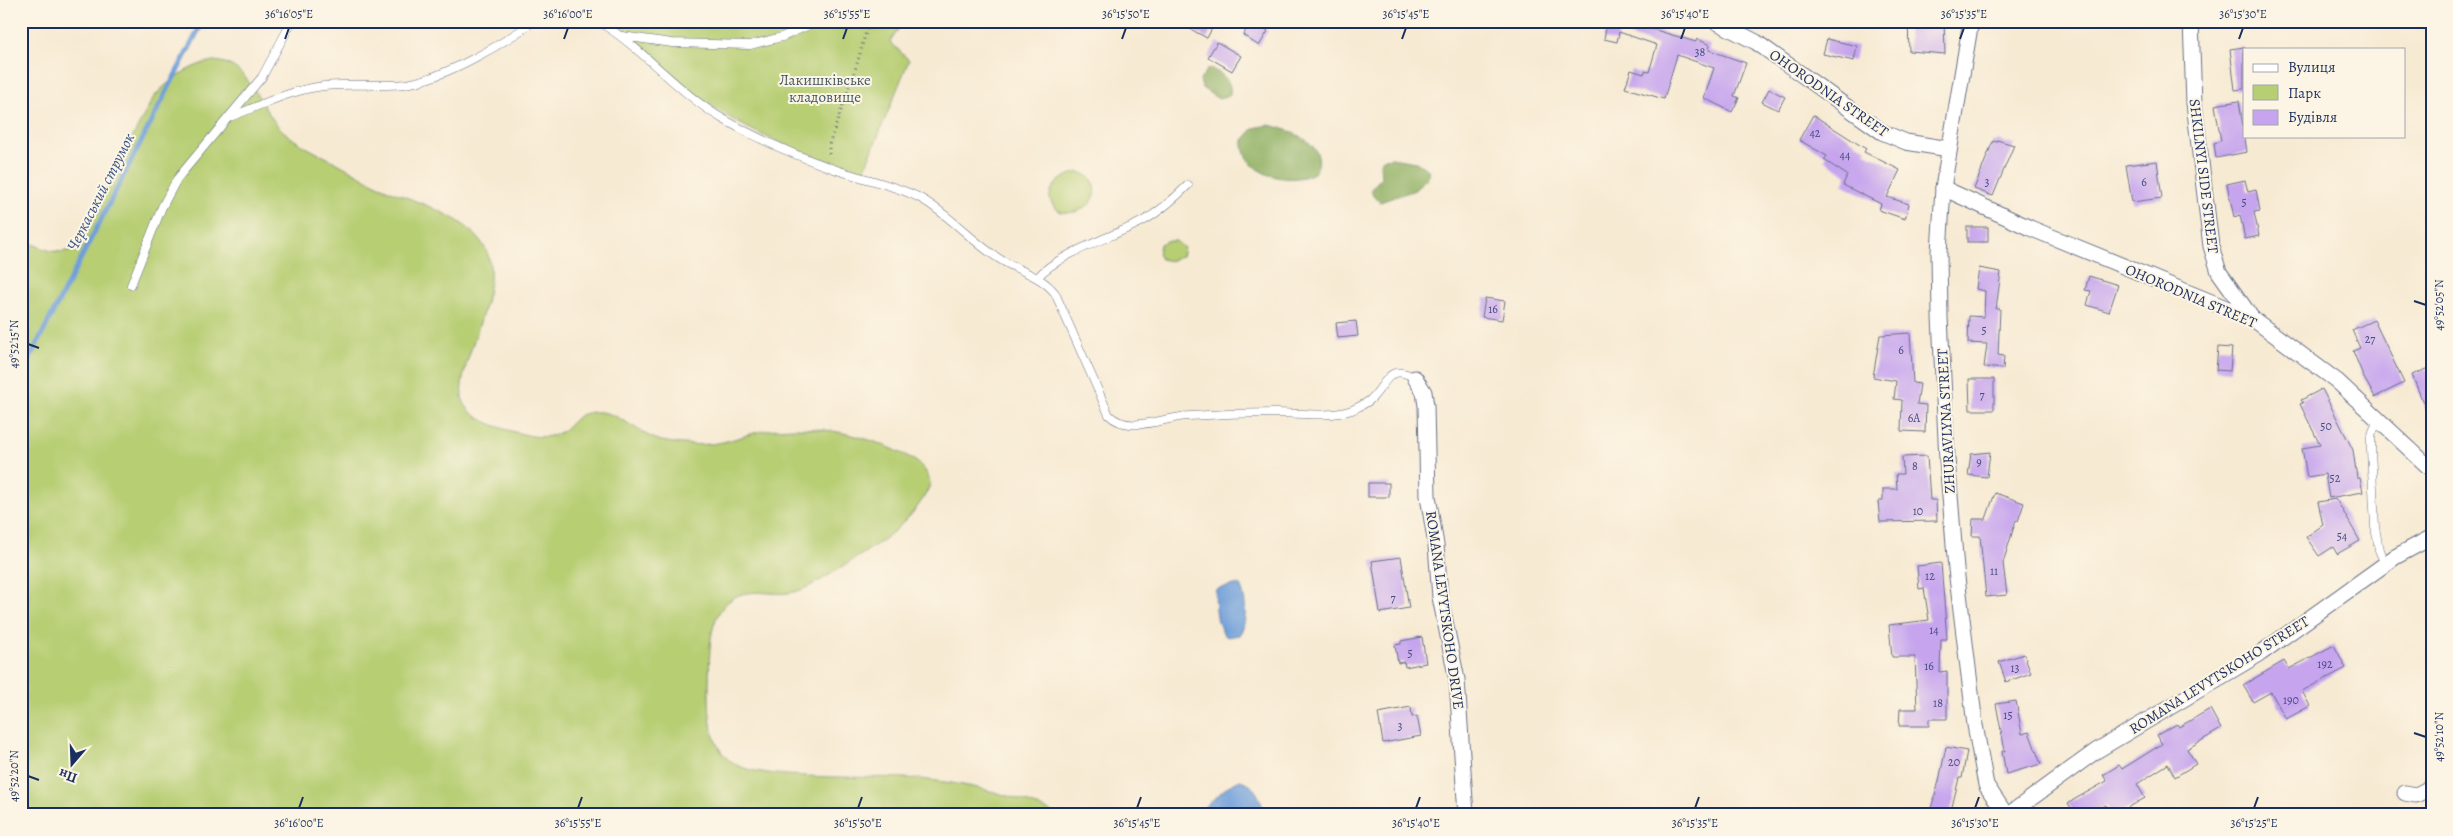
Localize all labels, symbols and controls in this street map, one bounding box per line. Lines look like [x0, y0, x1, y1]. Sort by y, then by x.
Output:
text: 36°16'05"E [265, 6, 313, 22]
text: 36°16'00"E [543, 6, 593, 22]
text: 36°15'55"E [824, 6, 870, 22]
text: 36°15'50"E [1102, 6, 1150, 22]
text: 36°15'45"E [1383, 6, 1429, 22]
text: 36°15'40"E [1661, 6, 1709, 22]
text: 36°15'35"E [1941, 6, 1987, 22]
text: 36°15'30"E [2219, 6, 2267, 22]
house number: 38 [1695, 44, 1706, 60]
street label: OHORODNIA STREET [1766, 44, 1893, 142]
legend [2243, 48, 2406, 138]
text: Вулиця [2288, 57, 2335, 77]
park label: Лакишківське кладовище [779, 70, 871, 107]
text: Парк [2288, 83, 2321, 103]
street label: SHKILNYI SIDE STREET [2185, 98, 2224, 255]
text: Будівля [2288, 107, 2337, 127]
house number: 42 [1809, 125, 1821, 141]
water label: Черкаський струмок [62, 129, 140, 255]
house number: 44 [1840, 147, 1851, 163]
house number: 3 [1985, 174, 1990, 190]
house number: 6 [2141, 174, 2147, 190]
house number: 5 [2241, 194, 2247, 210]
street label: OHORODNIA STREET [2122, 259, 2261, 333]
text: 49°52'05"N [2431, 279, 2447, 331]
house number: 16 [1488, 301, 1498, 317]
text: 49°52'15"N [6, 319, 22, 368]
house number: 5 [1981, 322, 1987, 338]
house number: 27 [2365, 331, 2376, 347]
house number: 6 [1898, 342, 1904, 358]
street label: ZHURAVLYNA STREET [1932, 347, 1960, 494]
house number: 7 [1979, 387, 1985, 403]
house number: 6А [1908, 410, 1921, 426]
house number: 50 [2320, 418, 2332, 434]
house number: 9 [1976, 454, 1982, 470]
house number: 8 [1912, 458, 1918, 474]
house number: 52 [2330, 470, 2341, 486]
house number: 10 [1913, 503, 1923, 519]
street label: ROMANA LEVYTSKOHO DRIVE [1421, 509, 1469, 711]
house number: 54 [2337, 528, 2348, 544]
house number: 11 [1990, 563, 1998, 579]
house number: 12 [1925, 568, 1935, 584]
house number: 7 [1390, 590, 1396, 606]
street label: ROMANA LEVYTSKOHO STREET [2125, 611, 2313, 739]
house number: 14 [1929, 622, 1939, 638]
house number: 5 [1407, 645, 1413, 661]
house number: 192 [2317, 656, 2333, 672]
house number: 16 [1924, 658, 1934, 674]
house number: 13 [2010, 660, 2020, 676]
house number: 190 [2283, 692, 2299, 708]
house number: 18 [1933, 695, 1943, 711]
house number: 15 [2003, 707, 2013, 723]
text: 49°52'10"N [2431, 712, 2447, 762]
house number: 3 [1398, 718, 1403, 734]
north arrow [48, 738, 98, 788]
text: 49°52'20"N [6, 750, 22, 802]
house number: 20 [1948, 754, 1960, 770]
text: Пн [56, 764, 80, 788]
text: 36°16'00"E [274, 815, 324, 831]
text: 36°15'55"E [555, 815, 601, 831]
text: 36°15'50"E [834, 815, 882, 831]
text: 36°15'45"E [1114, 815, 1160, 831]
text: 36°15'40"E [1392, 815, 1440, 831]
text: 36°15'35"E [1672, 815, 1718, 831]
text: 36°15'30"E [1951, 815, 1999, 831]
text: 36°15'25"E [2230, 815, 2278, 831]

